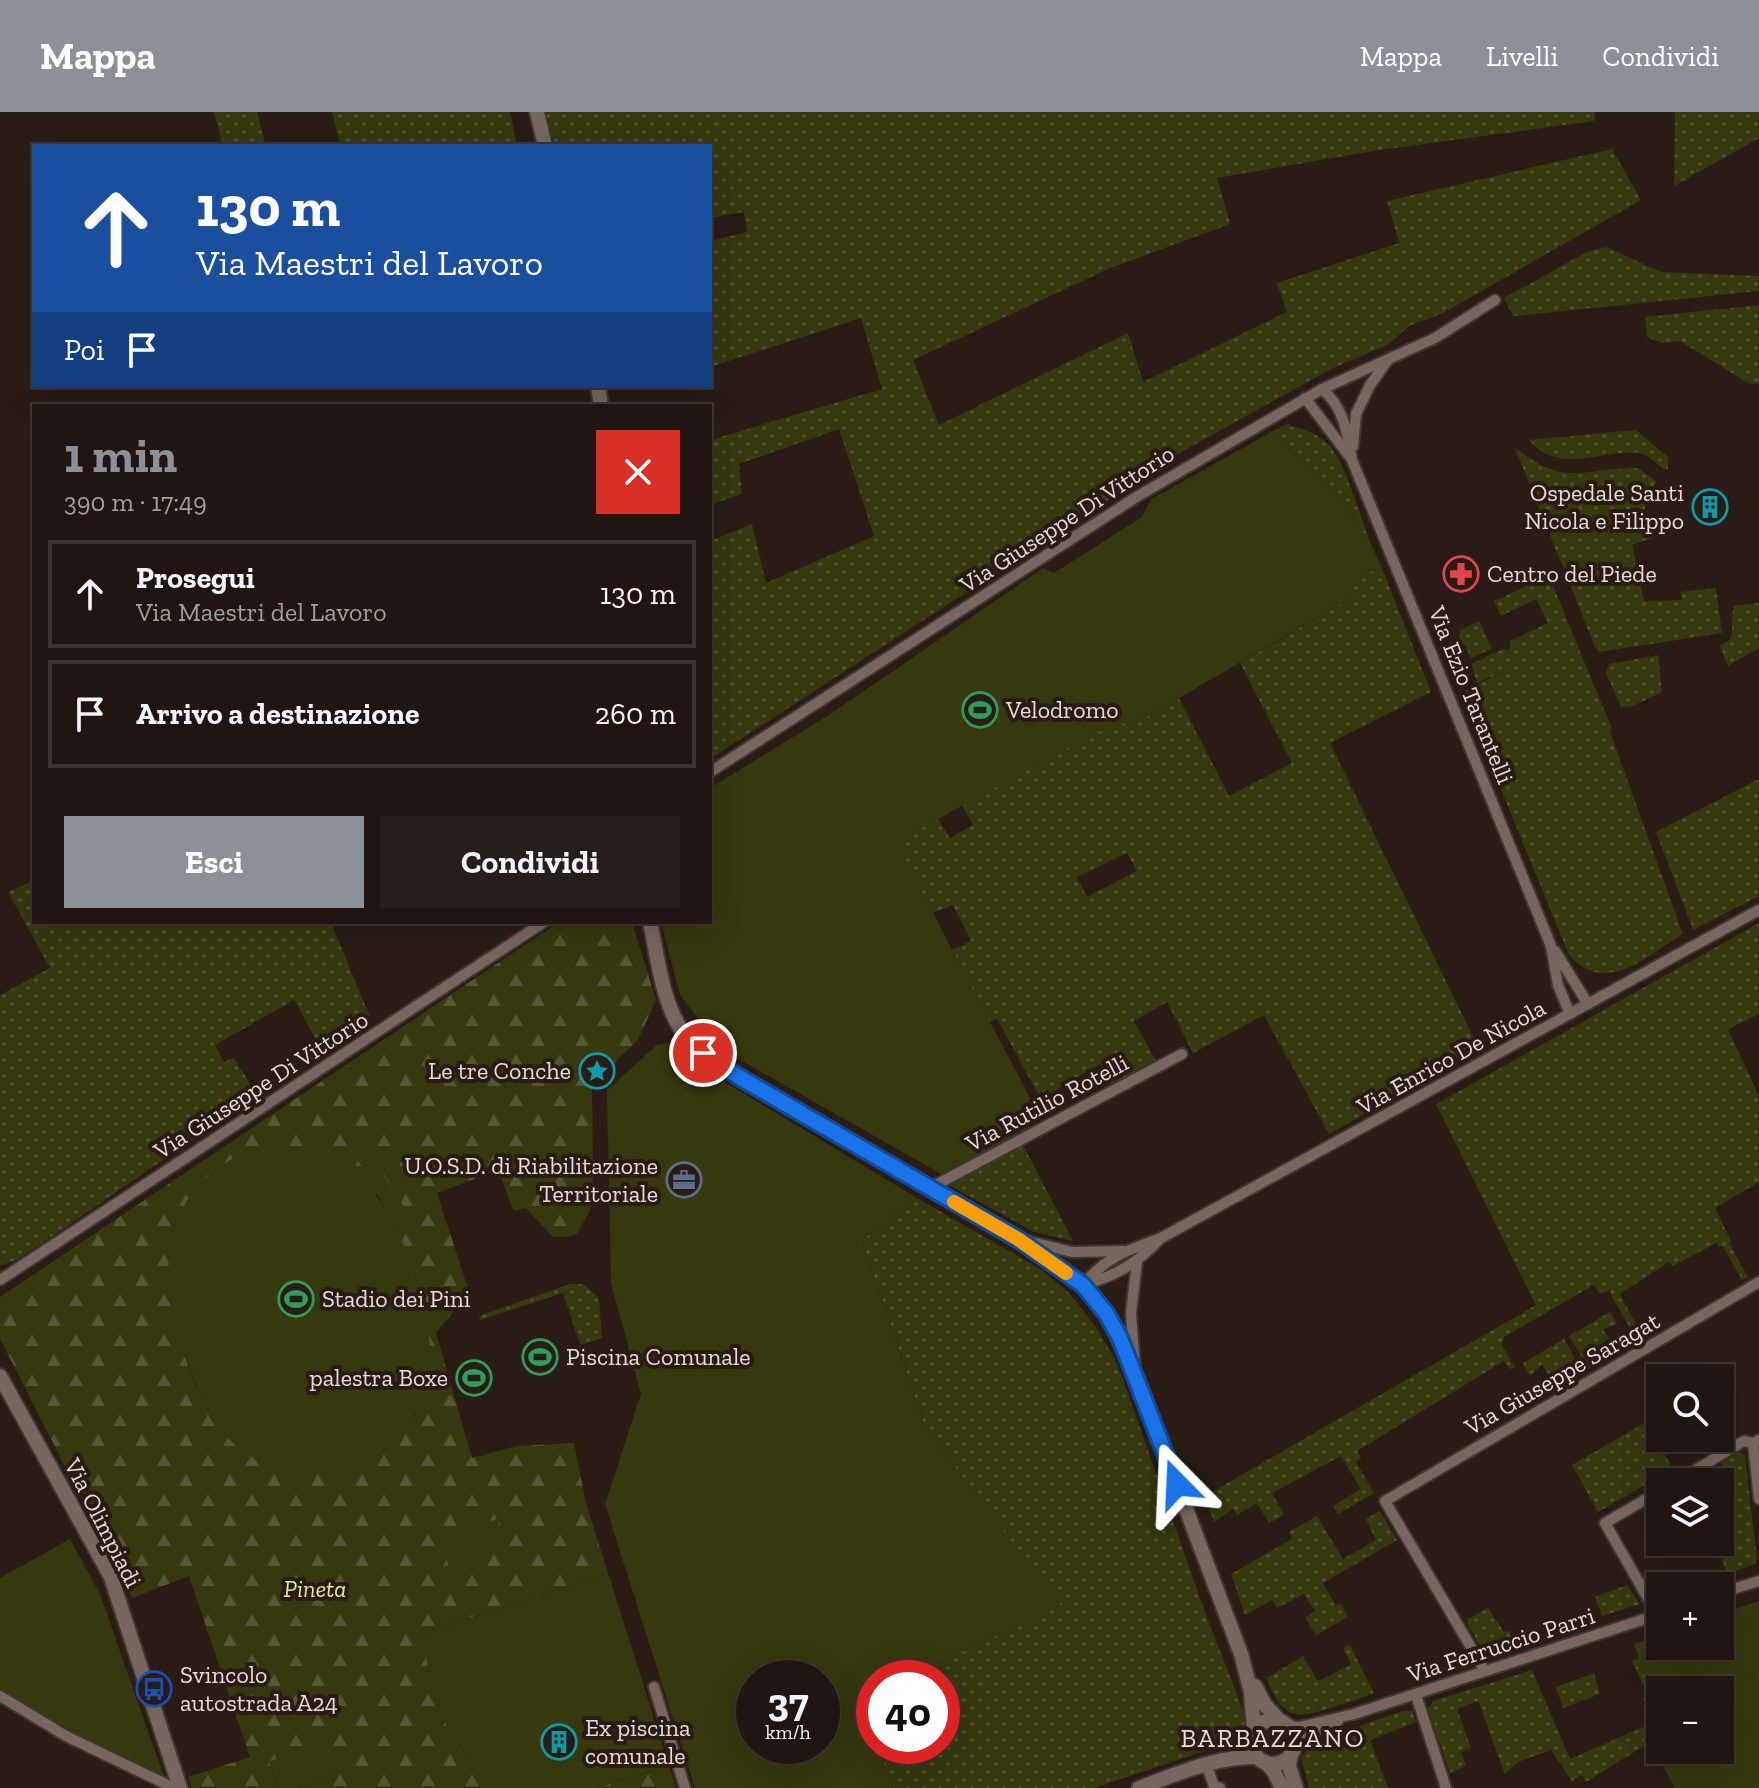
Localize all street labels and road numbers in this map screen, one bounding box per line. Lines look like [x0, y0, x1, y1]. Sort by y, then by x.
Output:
street label: Via Giuseppe Di Vittorio [953, 438, 1179, 599]
street label: Via Ezio Tarantelli [1422, 601, 1520, 788]
street label: Via Enrico De Nicola [1350, 992, 1551, 1121]
street label: Via Giuseppe Di Vittorio [147, 1004, 373, 1165]
street label: Via Rutilio Rotelli [960, 1047, 1133, 1158]
street label: Via Giuseppe Saragat [1458, 1306, 1664, 1442]
street label: Via Olimpiadi [58, 1452, 149, 1593]
street label: Via Ferruccio Parri [1402, 1600, 1599, 1689]

